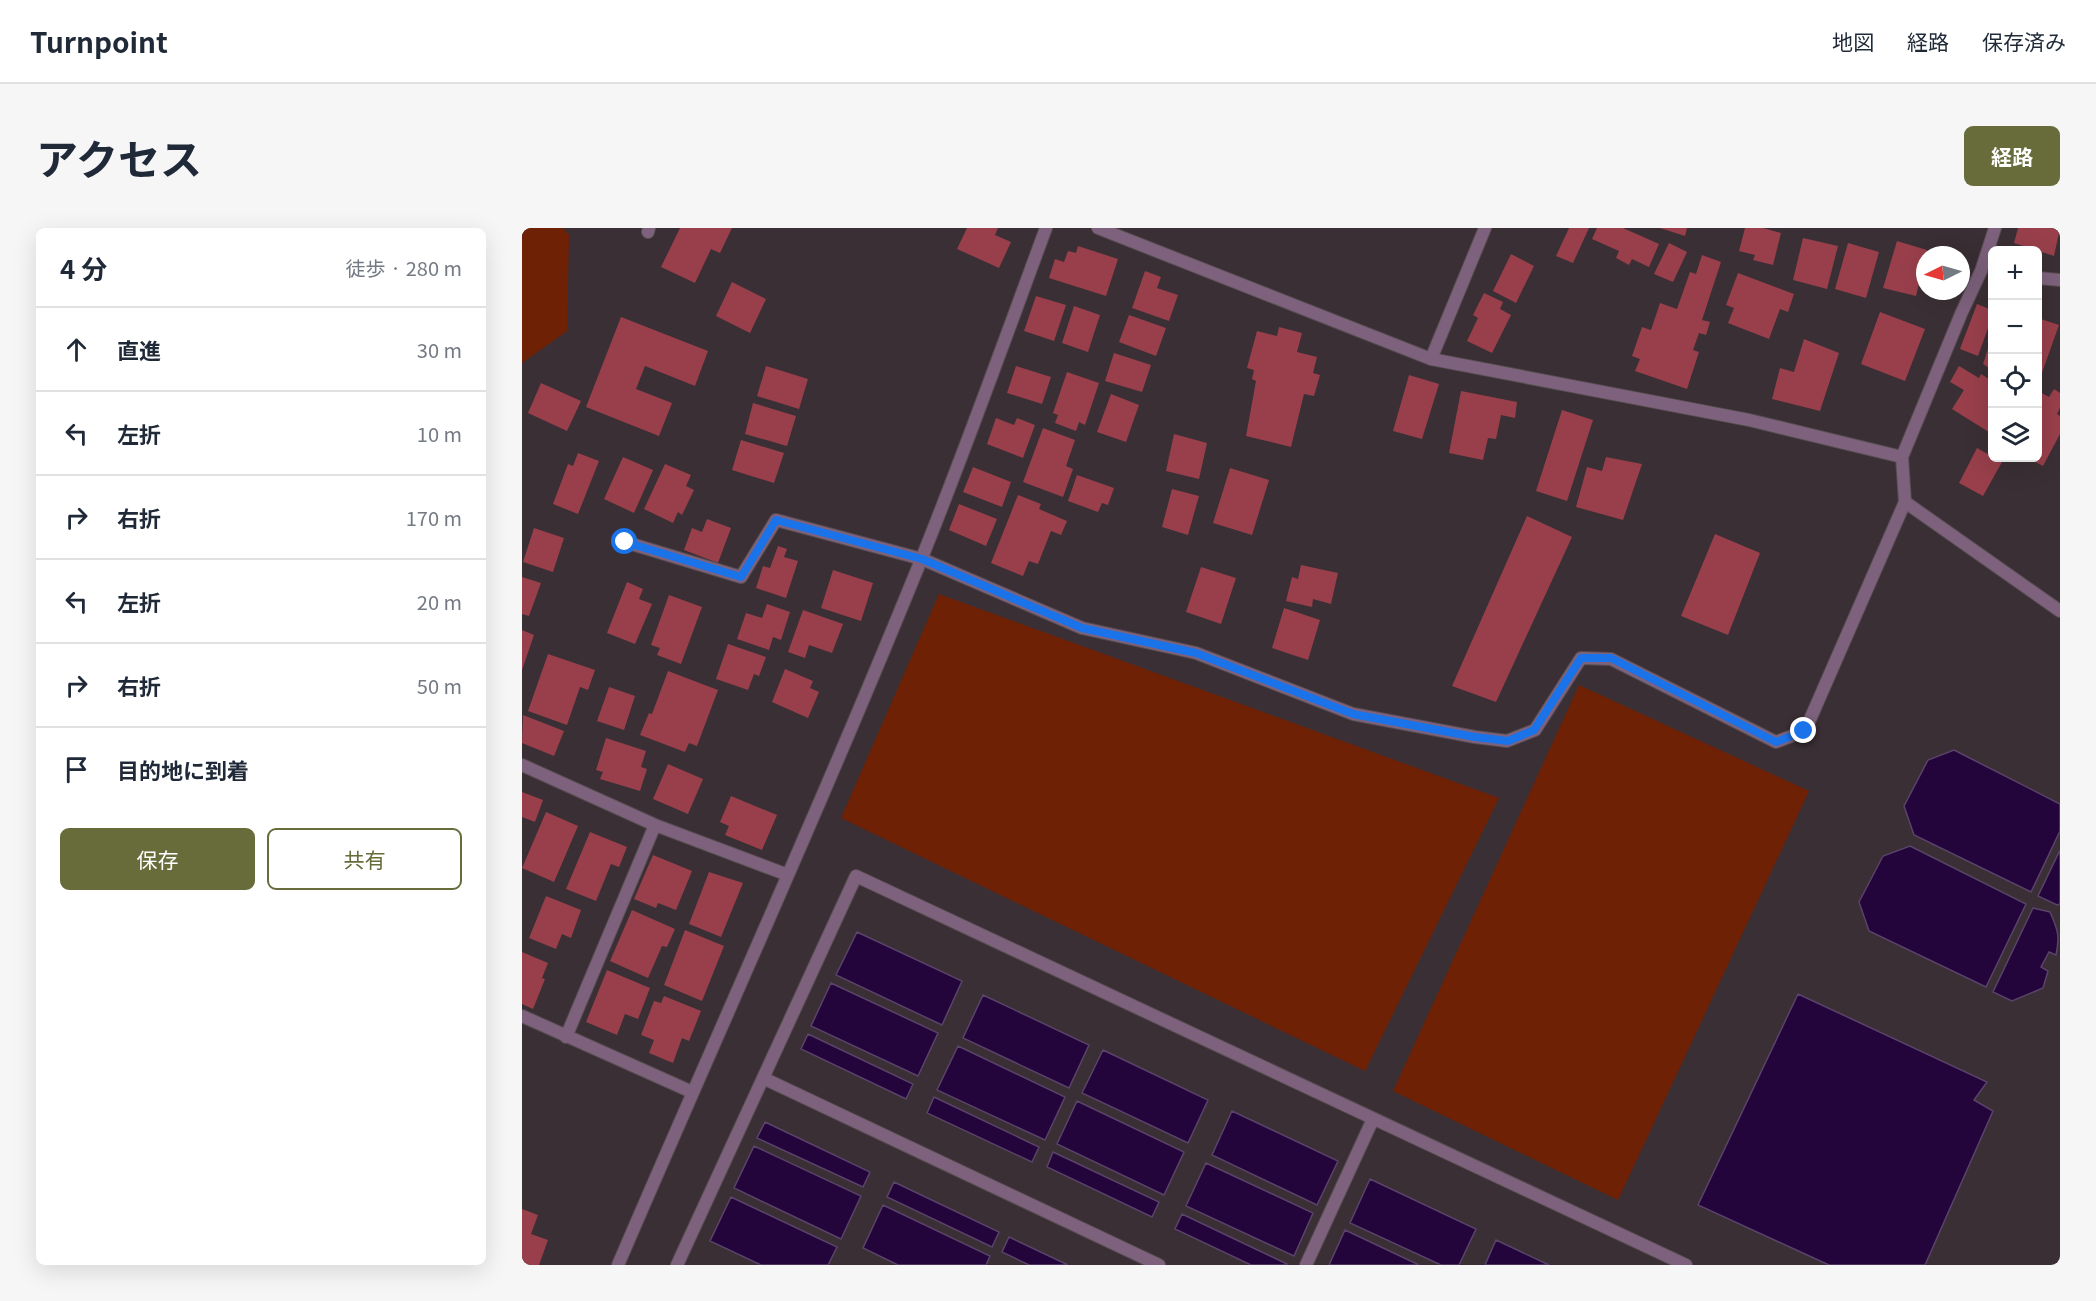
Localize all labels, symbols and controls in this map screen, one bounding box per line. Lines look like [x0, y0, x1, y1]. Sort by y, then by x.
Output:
text: Turnpoint [30, 21, 168, 61]
text: 地図 [1832, 26, 1874, 56]
text: 経路 [1907, 26, 1949, 56]
text: 保存済み [1982, 26, 2066, 56]
text: アクセス [36, 126, 202, 187]
button: 経路 [1964, 126, 2060, 186]
north arrow [1916, 246, 1970, 300]
map controls [1988, 246, 2042, 462]
button: + [1988, 246, 2042, 300]
text: 4 分 [60, 249, 107, 286]
text: 徒歩 · 280 m [346, 253, 462, 282]
button: − [1988, 300, 2042, 354]
icon: ahead [60, 333, 93, 366]
text: 直進 [117, 333, 161, 365]
text: 30 m [417, 335, 462, 364]
button: locate [1988, 354, 2042, 408]
button: layers [1988, 408, 2042, 462]
icon: left [60, 417, 93, 450]
text: 左折 [117, 417, 161, 449]
text: 10 m [417, 419, 462, 448]
icon: right [60, 501, 93, 534]
text: 右折 [117, 501, 161, 533]
text: 170 m [406, 503, 462, 532]
route start [611, 528, 637, 554]
icon: left [60, 585, 93, 618]
text: 左折 [117, 585, 161, 617]
text: 20 m [417, 587, 462, 616]
icon: right [60, 669, 93, 702]
text: 右折 [117, 669, 161, 701]
text: 50 m [417, 671, 462, 700]
route end [1790, 717, 1816, 743]
icon: arrive [60, 753, 93, 786]
text: 目的地に到着 [117, 753, 249, 785]
button: 保存 [60, 828, 255, 890]
button: 共有 [267, 828, 462, 890]

